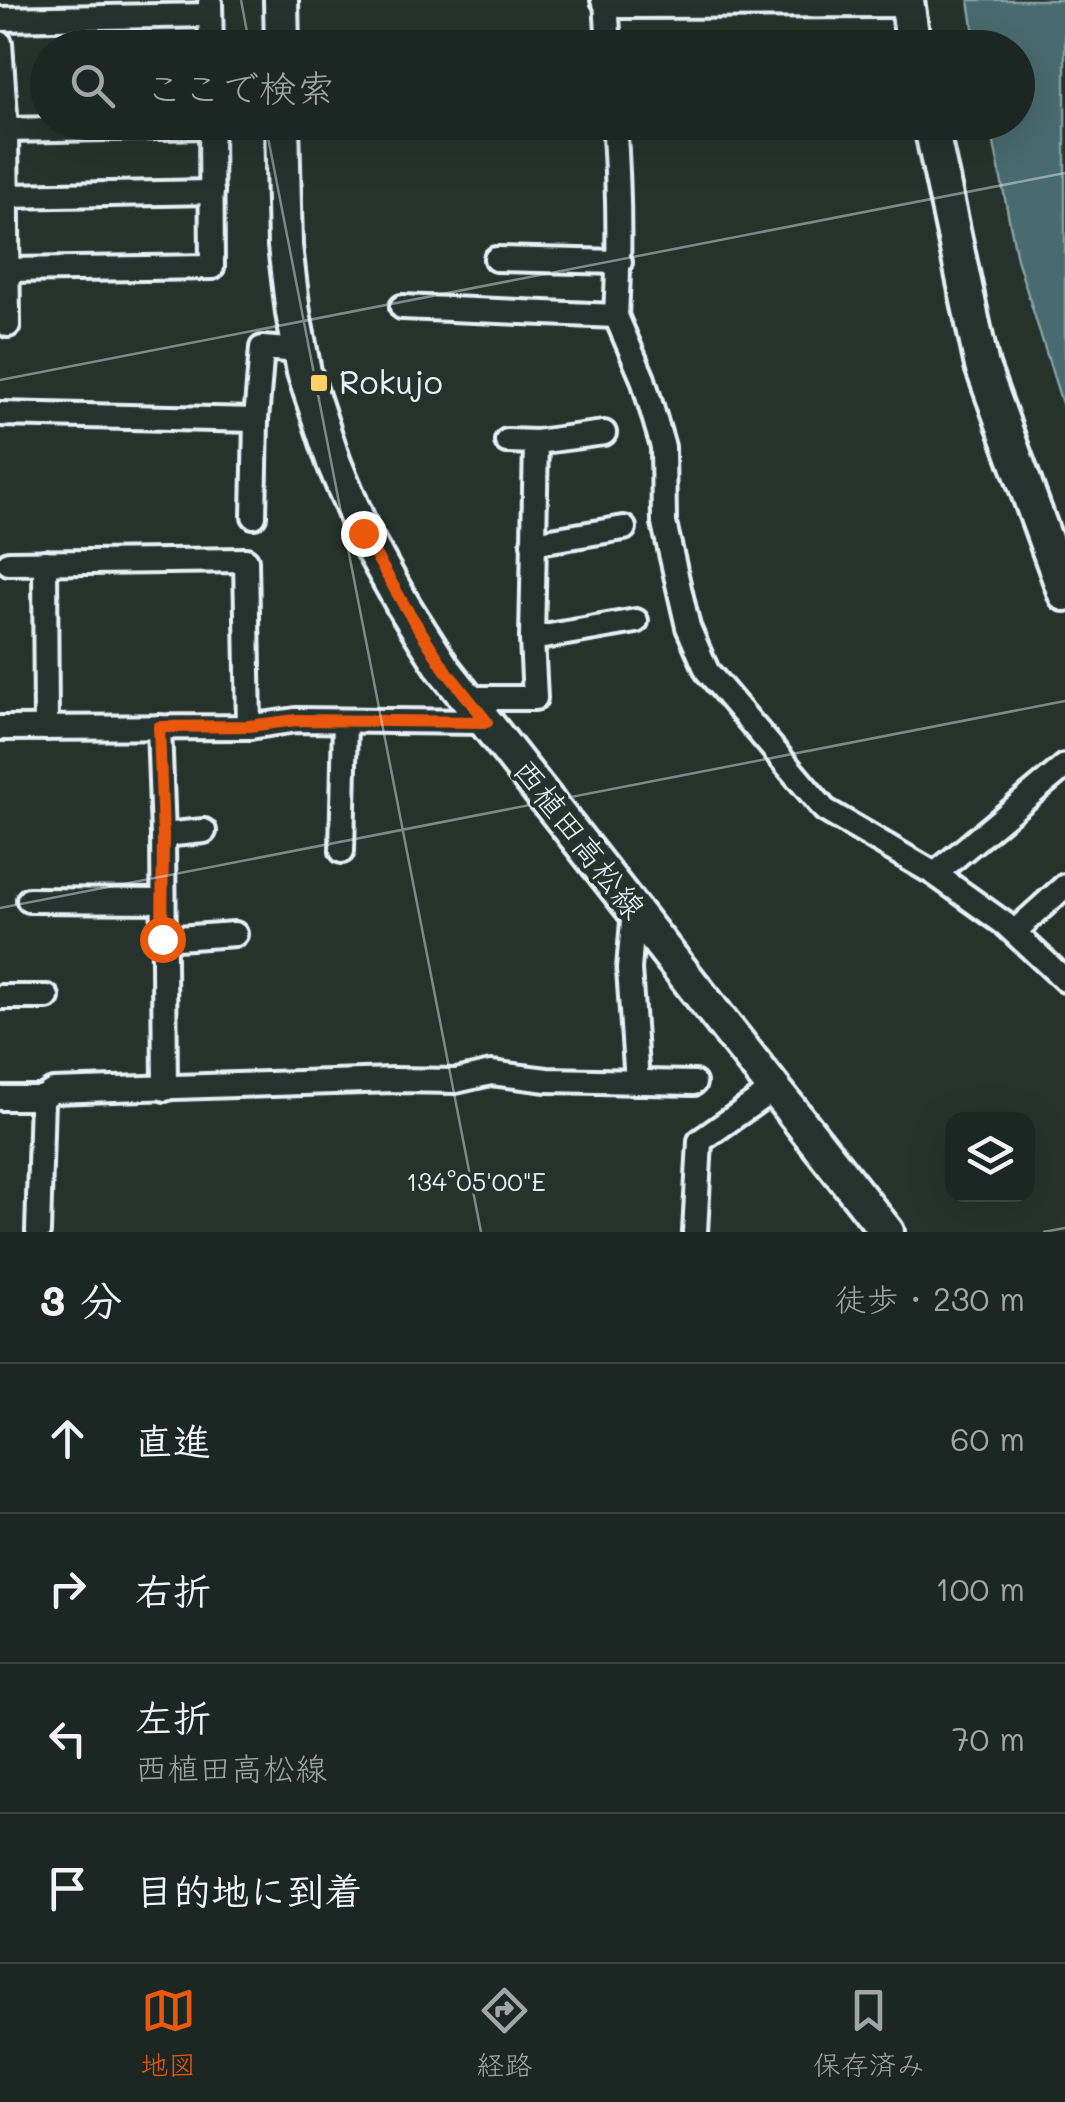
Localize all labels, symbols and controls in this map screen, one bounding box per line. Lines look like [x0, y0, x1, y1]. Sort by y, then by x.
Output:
search box [30, 30, 1035, 140]
icon: search [65, 58, 120, 113]
text: ここで検索 [145, 62, 335, 112]
place label: Rokujo [339, 360, 443, 402]
marker: Rokujo [308, 372, 330, 394]
route end [341, 511, 387, 557]
street label: 西植田高松線 [505, 749, 656, 926]
route start [140, 917, 186, 963]
map controls [945, 1112, 1035, 1202]
button: layers [945, 1112, 1035, 1202]
text: 134°05'00"E [406, 1165, 546, 1197]
text: 3 分 [40, 1272, 122, 1327]
text: 徒歩 · 230 m [835, 1277, 1025, 1319]
icon: ahead [40, 1411, 95, 1466]
text: 直進 [135, 1415, 211, 1465]
text: 60 m [950, 1417, 1025, 1459]
icon: right [40, 1561, 95, 1616]
text: 右折 [135, 1565, 211, 1615]
text: 100 m [935, 1567, 1025, 1609]
text: 左折 [135, 1692, 211, 1742]
icon: left [40, 1711, 95, 1766]
text: 70 m [952, 1717, 1025, 1759]
text: 西植田高松線 [135, 1746, 327, 1788]
icon: arrive [40, 1861, 95, 1916]
text: 目的地に到着 [135, 1865, 363, 1915]
tab: 地図 [140, 1983, 196, 2083]
tab: 経路 [476, 1983, 533, 2083]
tab: 保存済み [813, 1983, 925, 2083]

